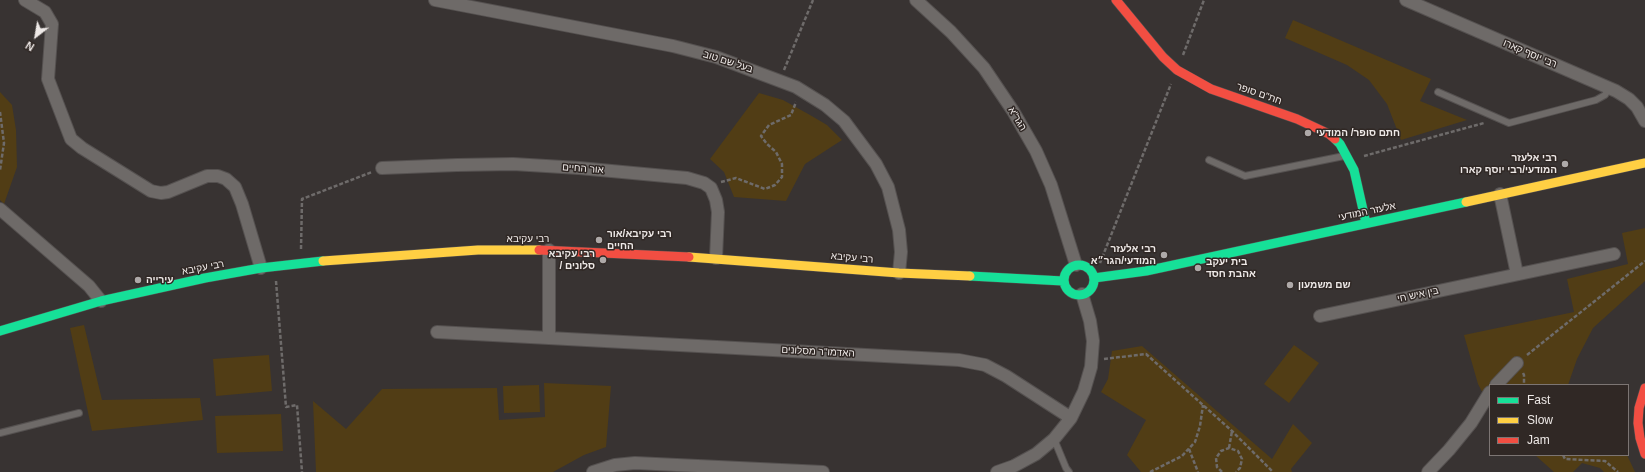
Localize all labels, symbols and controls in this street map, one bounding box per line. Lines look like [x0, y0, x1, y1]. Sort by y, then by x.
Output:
north arrow [16, 16, 56, 56]
street label: רבי יוסף קארו [1501, 37, 1559, 71]
text: N [23, 39, 36, 53]
street label: בעל שם טוב [702, 48, 754, 76]
street label: חת"ם סופר [1235, 81, 1283, 107]
street label: הגר"א [1005, 105, 1029, 133]
place label: חתם סופר/ המודעי [1316, 127, 1400, 139]
marker: חתם סופר/ המודעי [1303, 128, 1313, 138]
place label: רבי אלעזר המודעי/רבי יוסף קארו [1460, 152, 1557, 176]
marker: רבי אלעזר המודעי/רבי יוסף קארו [1560, 159, 1570, 169]
street label: אור החיים [562, 162, 604, 176]
street label: אלעזר המודעי [1337, 200, 1397, 224]
place label: רבי עקיבא/אור החיים [607, 228, 672, 252]
street label: רבי עקיבא [507, 233, 549, 245]
marker: רבי עקיבא/אור החיים [594, 235, 604, 245]
place label: רבי אלעזר המודעי/הגר״א [1091, 243, 1156, 266]
place label: רבי עקיבא / סלונים [549, 248, 595, 272]
street label: רבי עקיבא [830, 250, 874, 266]
marker: רבי אלעזר המודעי/הגר״א [1159, 250, 1169, 260]
marker: רבי עקיבא / סלונים [598, 255, 608, 265]
place label: בית יעקב אהבת חסד [1206, 256, 1256, 280]
street label: רבי עקיבא [181, 258, 225, 278]
marker: בית יעקב אהבת חסד [1193, 263, 1203, 273]
place label: עירייה [146, 274, 174, 286]
marker: עירייה [133, 275, 143, 285]
place label: שם משמעון [1298, 279, 1351, 291]
marker: שם משמעון [1285, 280, 1295, 290]
street label: בין איש חי [1396, 285, 1440, 305]
street label: האדמו"ר מסלונים [781, 344, 855, 360]
legend [1489, 384, 1629, 456]
text: Fast [1527, 393, 1550, 407]
text: Slow [1527, 413, 1553, 427]
text: Jam [1527, 433, 1550, 447]

